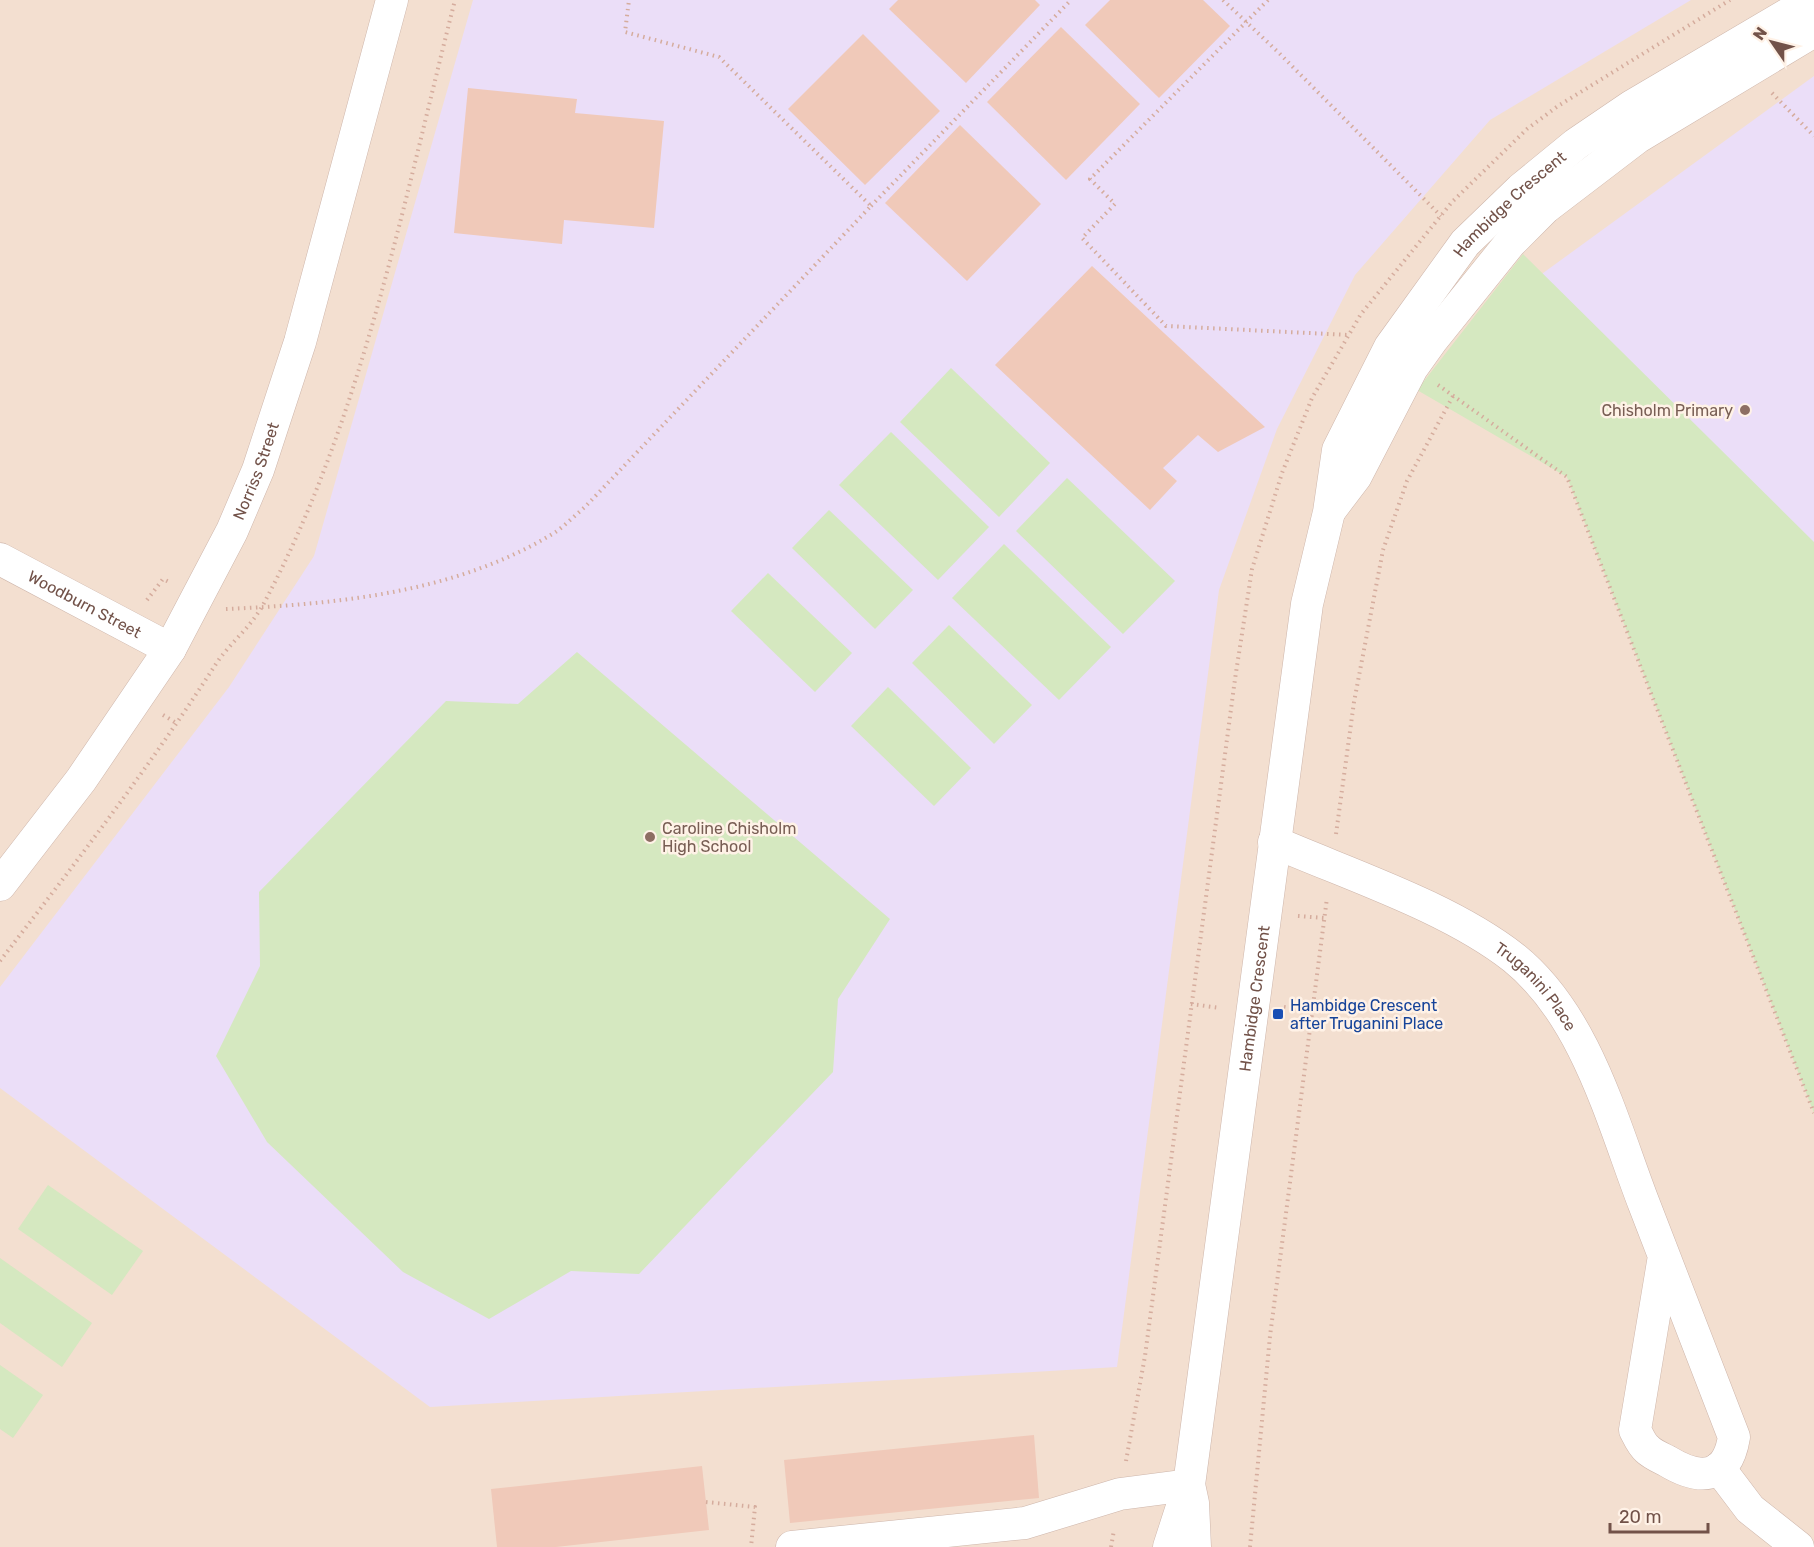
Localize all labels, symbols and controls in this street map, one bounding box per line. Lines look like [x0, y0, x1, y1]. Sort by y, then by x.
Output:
north arrow [1742, 12, 1802, 72]
text: N [1749, 24, 1771, 44]
street label: Hambidge Crescent [1449, 147, 1570, 260]
place label: Chisholm Primary [1601, 401, 1733, 420]
marker: Chisholm Primary [1738, 403, 1752, 417]
street label: Norriss Street [228, 420, 283, 523]
street label: Woodburn Street [25, 566, 145, 642]
place label: Caroline Chisholm High School [662, 819, 796, 856]
marker: Caroline Chisholm High School [643, 830, 657, 844]
street label: Hambidge Crescent [1235, 924, 1273, 1073]
street label: Truganini Place [1491, 938, 1581, 1034]
place label: Hambidge Crescent after Truganini Place [1290, 996, 1443, 1033]
marker: Hambidge Crescent after Truganini Place [1271, 1007, 1285, 1021]
scale bar [1610, 1496, 1708, 1534]
text: 20 m [1619, 1506, 1661, 1528]

